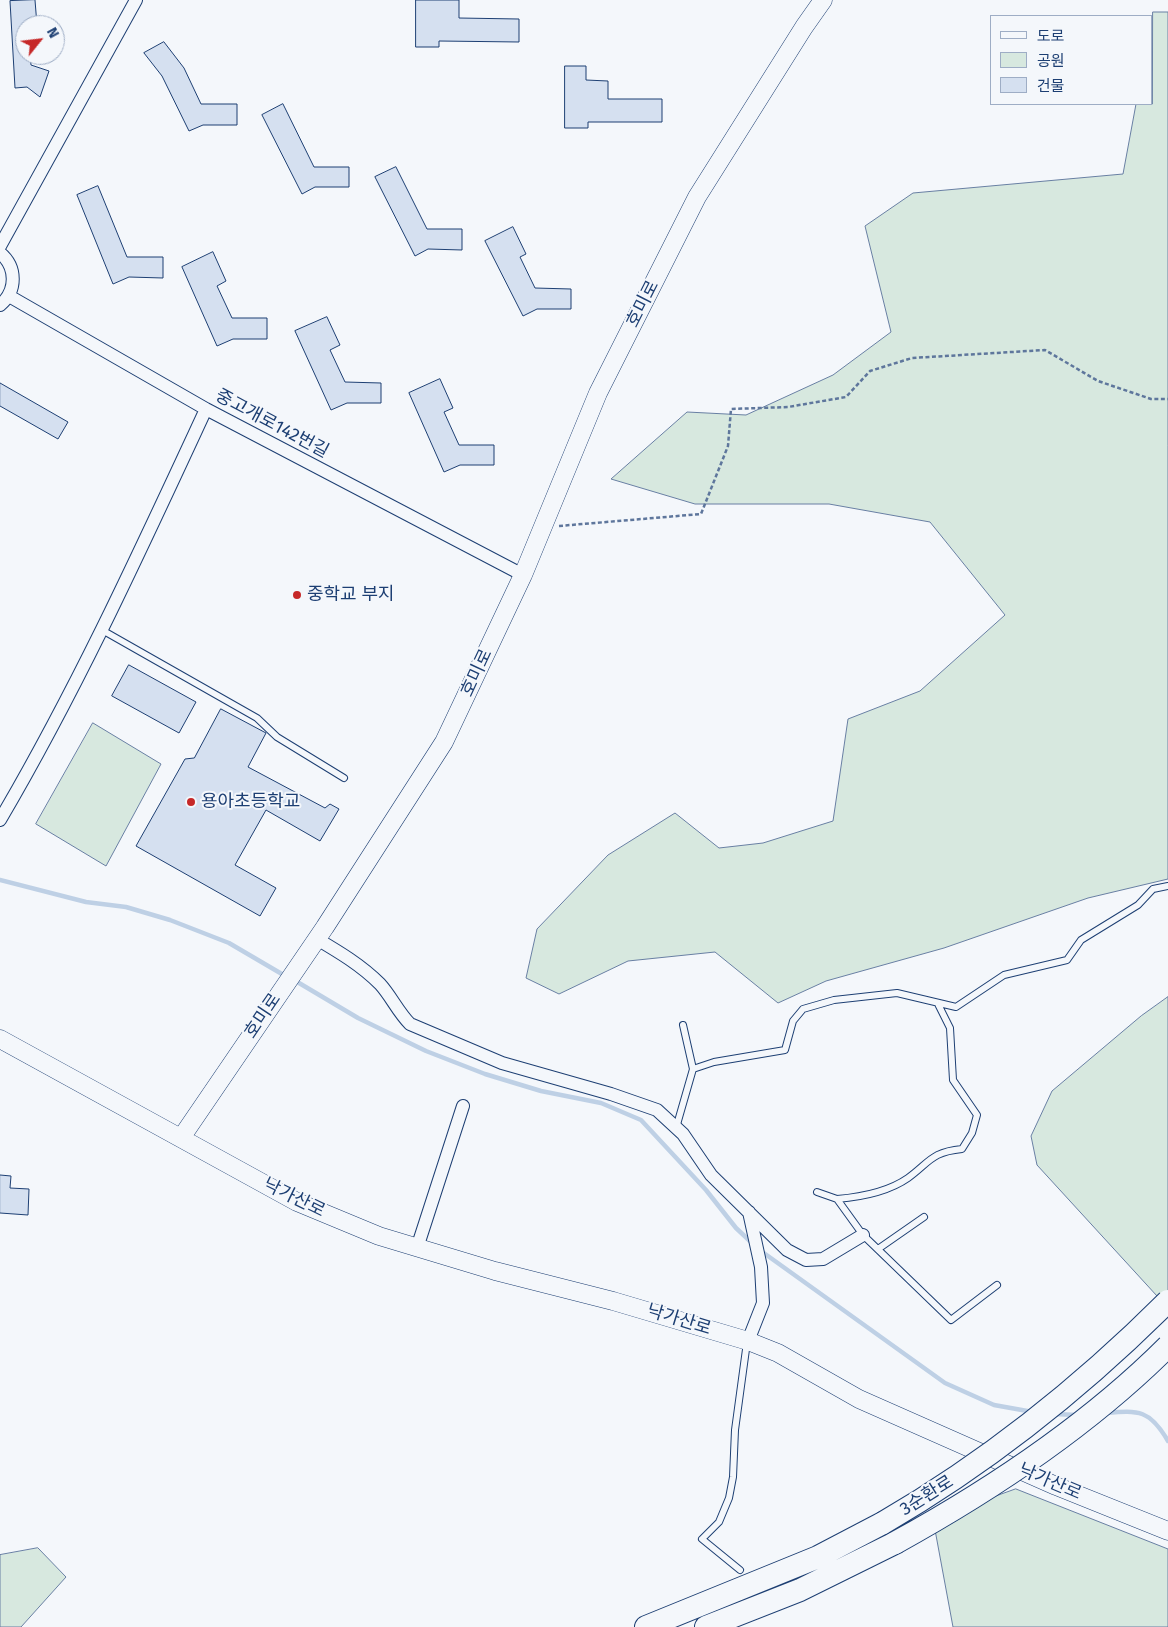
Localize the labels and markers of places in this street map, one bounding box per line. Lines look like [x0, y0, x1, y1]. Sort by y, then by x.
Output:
place label: 중학교 부지 [307, 584, 395, 606]
marker: 중학교 부지 [291, 589, 303, 601]
place label: 용아초등학교 [201, 791, 300, 813]
marker: 용아초등학교 [185, 796, 197, 808]

